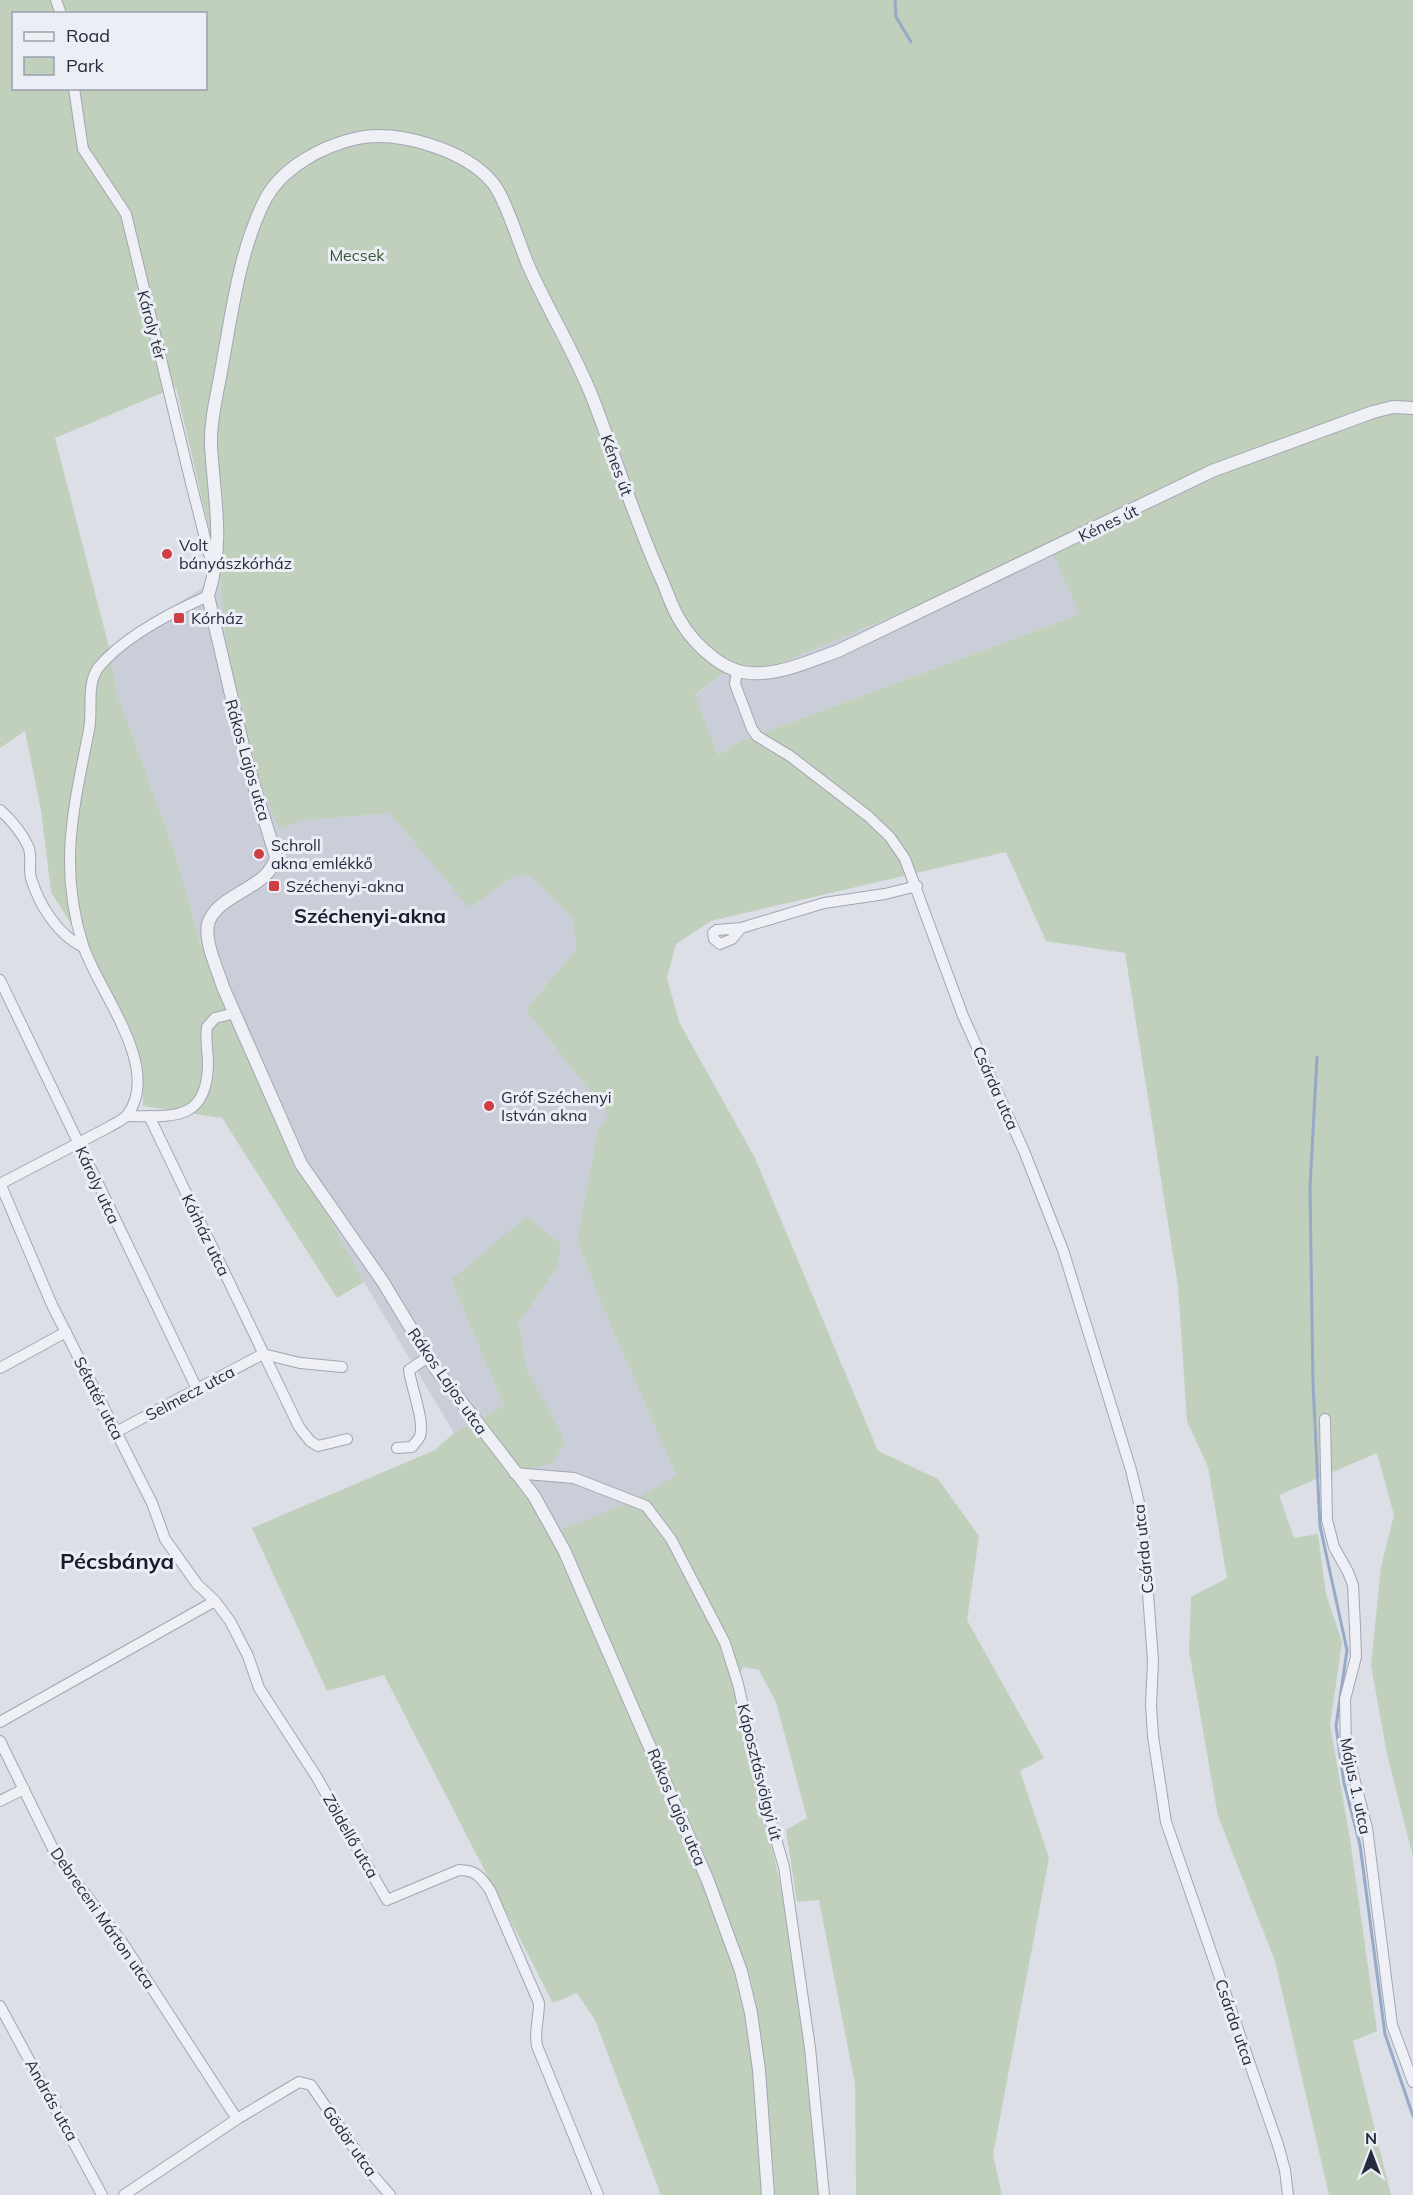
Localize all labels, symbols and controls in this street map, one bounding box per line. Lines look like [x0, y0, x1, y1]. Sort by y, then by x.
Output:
legend [12, 12, 207, 90]
text: Road [66, 24, 110, 47]
text: Park [66, 54, 105, 77]
park label: Mecsek [329, 245, 385, 265]
street label: Károly tér [133, 288, 171, 362]
street label: Kénes út [597, 432, 637, 499]
street label: Kénes út [1075, 500, 1141, 546]
place label: Volt bányászkórház [179, 535, 292, 573]
marker: Volt bányászkórház [160, 547, 174, 561]
place label: Kórház [191, 608, 243, 628]
marker: Kórház [172, 611, 186, 625]
street label: Rákos Lajos utca [221, 697, 275, 823]
place label: Schroll akna emlékkő [271, 835, 373, 873]
marker: Schroll akna emlékkő [252, 847, 266, 861]
place label: Széchenyi-akna [286, 876, 404, 896]
marker: Széchenyi-akna [267, 879, 281, 893]
district label: Széchenyi-akna [294, 903, 446, 928]
street label: Csárda utca [969, 1043, 1023, 1133]
place label: Gróf Széchenyi István akna [501, 1087, 611, 1125]
marker: Gróf Széchenyi István akna [482, 1099, 496, 1113]
street label: Károly utca [71, 1143, 125, 1227]
street label: Kórház utca [178, 1191, 234, 1279]
street label: Rákos Lajos utca [404, 1324, 492, 1438]
street label: Sétatér utca [70, 1353, 128, 1443]
street label: Selmecz utca [142, 1361, 238, 1425]
street label: Csárda utca [1128, 1503, 1158, 1595]
district label: Pécsbánya [60, 1547, 174, 1575]
street label: Káposztásvölgyi út [733, 1702, 787, 1843]
street label: Május 1. utca [1336, 1736, 1376, 1836]
street label: Rákos Lajos utca [643, 1745, 711, 1869]
street label: Zöldellő utca [319, 1790, 383, 1882]
street label: Debreceni Márton utca [46, 1843, 160, 1993]
street label: Csárda utca [1211, 1976, 1259, 2068]
street label: András utca [21, 2056, 83, 2144]
street label: Gödör utca [318, 2102, 382, 2180]
north arrow [1341, 2123, 1401, 2183]
text: N [1365, 2128, 1377, 2148]

